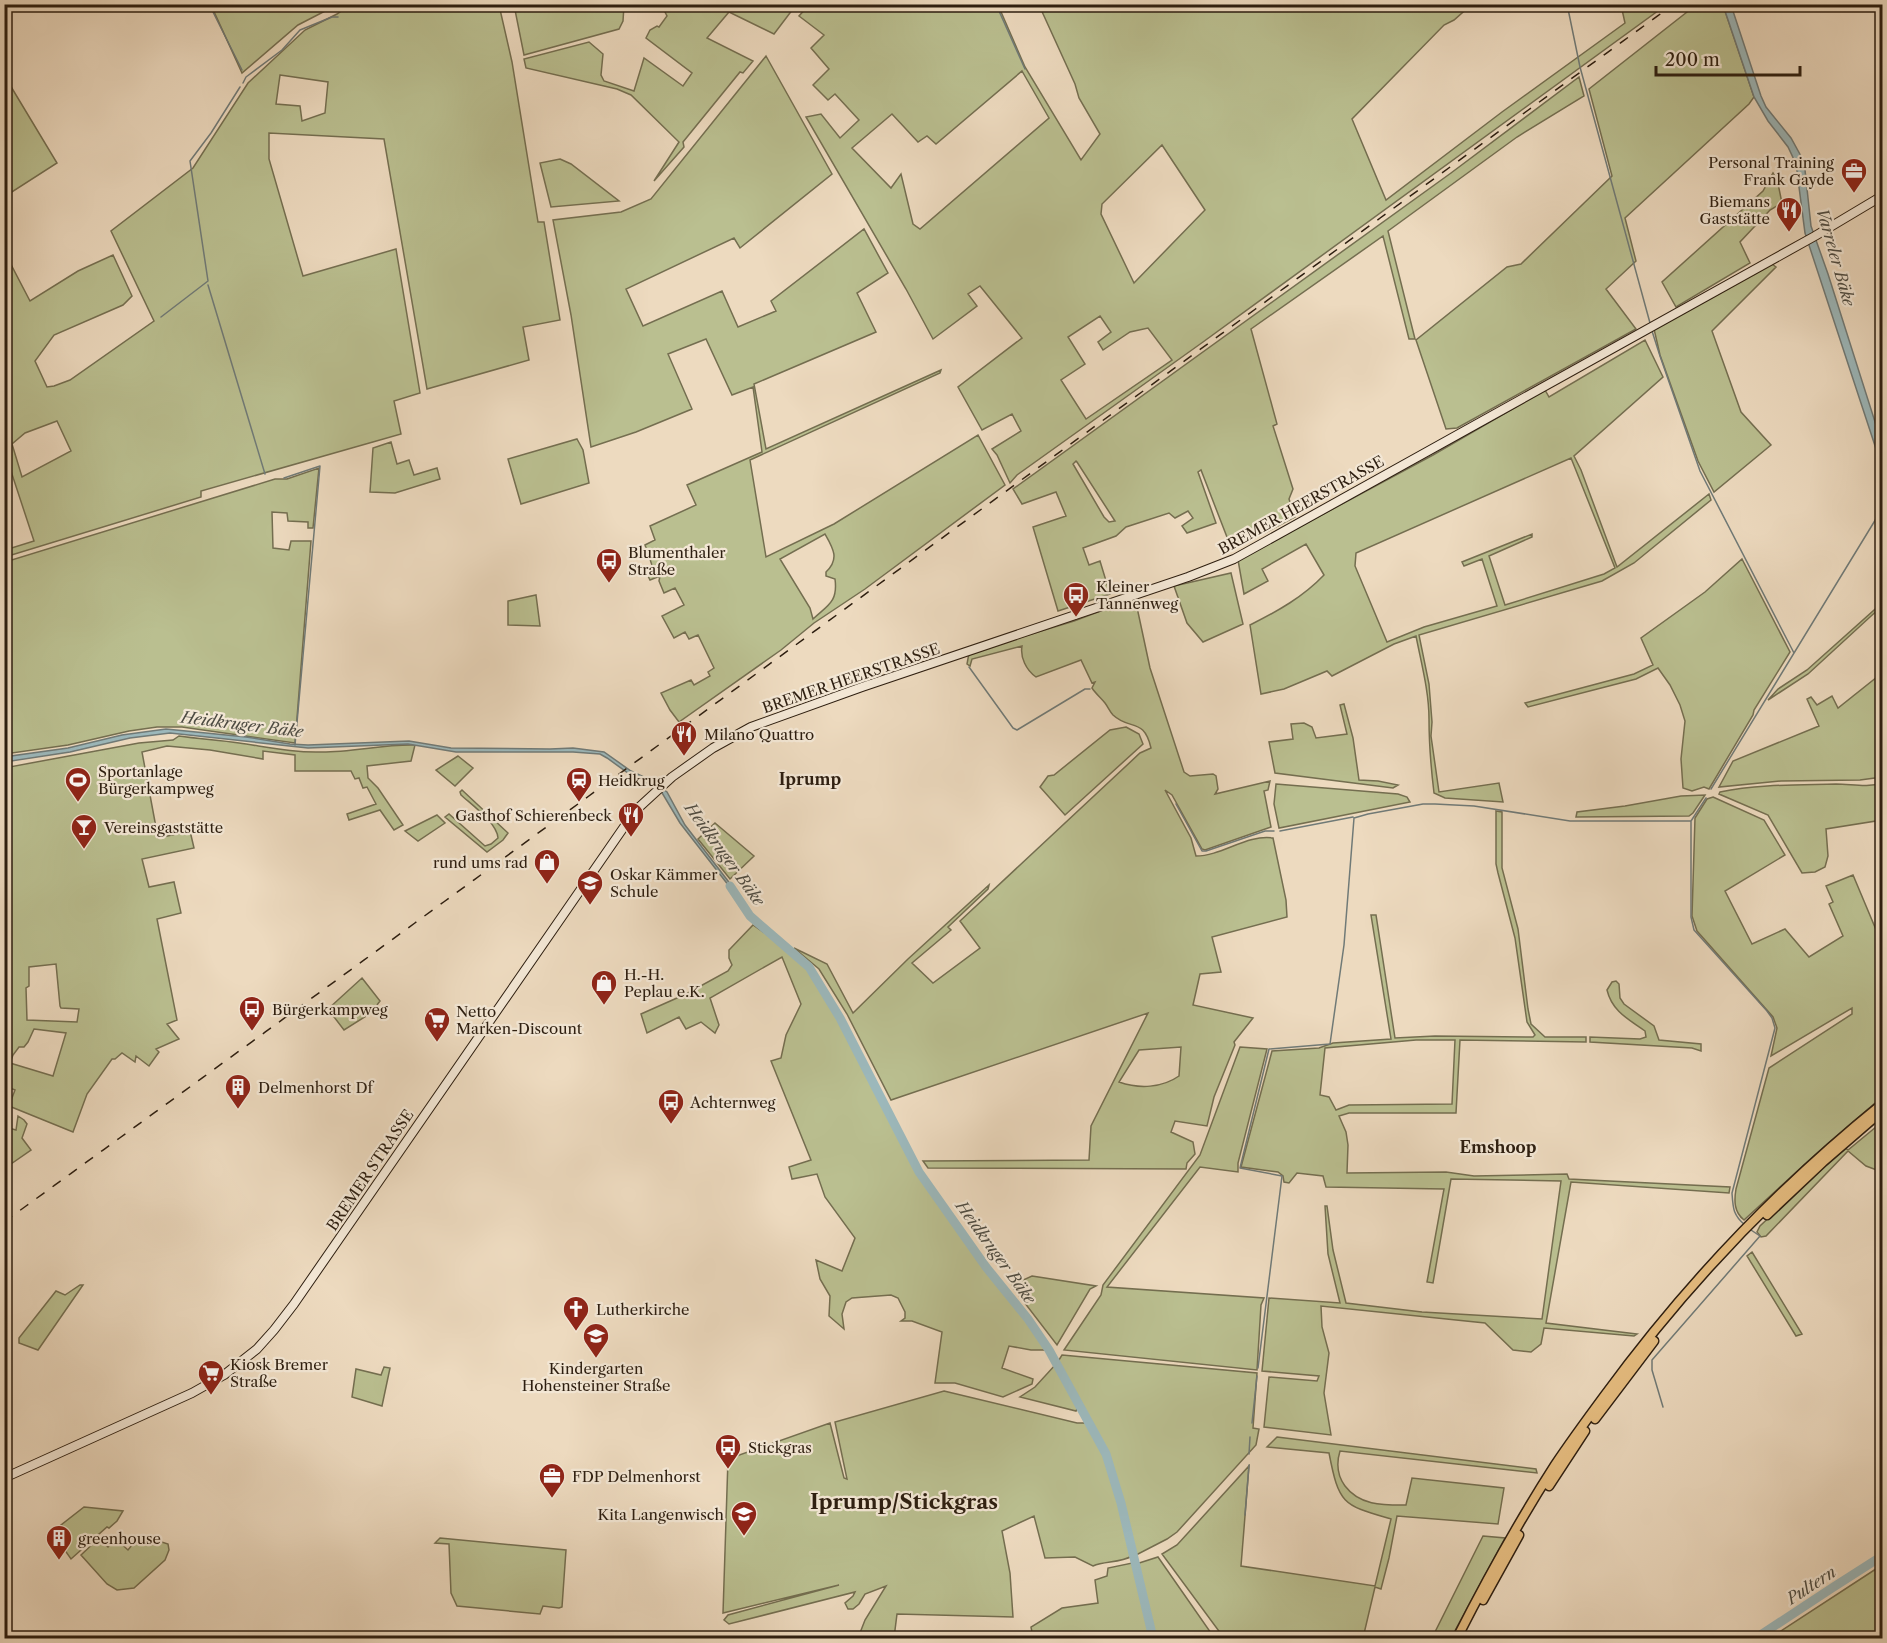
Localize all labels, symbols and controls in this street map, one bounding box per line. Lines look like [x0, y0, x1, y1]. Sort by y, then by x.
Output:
scale bar [1656, 39, 1800, 77]
text: 200 m [1665, 49, 1720, 71]
place label: Personal Training Frank Gayde [1708, 153, 1834, 189]
office icon: Personal Training Frank Gayde [1839, 156, 1869, 194]
place label: Biemans Gaststätte [1700, 192, 1770, 228]
restaurant icon: Biemans Gaststätte [1774, 195, 1804, 233]
water label: Varreler Bäke [1812, 206, 1860, 310]
street label: BREMER HEERSTRASSE [1215, 451, 1387, 559]
place label: Blumenthaler Straße [628, 543, 726, 579]
bus stop icon: Blumenthaler Straße [594, 546, 624, 584]
place label: Kleiner Tannenweg [1096, 577, 1178, 613]
bus stop icon: Kleiner Tannenweg [1061, 580, 1091, 618]
street label: BREMER HEERSTRASSE [760, 639, 942, 717]
water label: Heidkruger Bäke [178, 706, 306, 742]
restaurant icon: Milano Quattro [669, 719, 699, 757]
place label: Milano Quattro [704, 725, 814, 744]
place label: Sportanlage Bürgerkampweg [98, 762, 214, 798]
sports icon: Sportanlage Bürgerkampweg [63, 765, 93, 803]
station icon: Heidkrug [564, 765, 594, 803]
district label: Iprump [779, 769, 841, 789]
place label: Heidkrug [598, 771, 665, 790]
water label: Heidkruger Bäke [680, 797, 770, 911]
restaurant icon: Gasthof Schierenbeck [616, 800, 646, 838]
place label: Gasthof Schierenbeck [455, 806, 613, 825]
bar icon: Vereinsgaststätte [69, 812, 99, 850]
place label: Vereinsgaststätte [103, 818, 223, 837]
shop icon: rund ums rad [532, 847, 562, 885]
place label: rund ums rad [433, 853, 528, 872]
place label: Oskar Kämmer Schule [610, 865, 718, 901]
school or university icon: Oskar Kämmer Schule [575, 868, 605, 906]
place label: H.-H. Peplau e.K. [624, 965, 705, 1001]
shop icon: H.-H. Peplau e.K. [589, 968, 619, 1006]
bus stop icon: Bürgerkampweg [237, 994, 267, 1032]
place label: Bürgerkampweg [272, 1000, 388, 1019]
place label: Netto Marken-Discount [456, 1002, 583, 1038]
supermarket icon: Netto Marken-Discount [422, 1005, 452, 1043]
building icon: Delmenhorst Df [223, 1072, 253, 1110]
place label: Delmenhorst Df [258, 1078, 375, 1097]
bus stop icon: Achternweg [656, 1087, 686, 1125]
place label: Achternweg [689, 1093, 776, 1112]
street label: BREMER STRASSE [322, 1106, 418, 1234]
district label: Emshoop [1460, 1137, 1537, 1157]
water label: Heidkruger Bäke [951, 1195, 1041, 1309]
church icon: Lutherkirche [561, 1294, 591, 1332]
place label: Lutherkirche [596, 1300, 690, 1319]
school or university icon: Kindergarten Hohensteiner Straße [581, 1321, 611, 1359]
place label: Kiosk Bremer Straße [230, 1355, 329, 1391]
supermarket icon: Kiosk Bremer Straße [196, 1358, 226, 1396]
place label: Kindergarten Hohensteiner Straße [522, 1359, 670, 1395]
bus stop icon: Stickgras [713, 1432, 743, 1470]
place label: Stickgras [748, 1438, 812, 1457]
office icon: FDP Delmenhorst [537, 1461, 567, 1499]
place label: FDP Delmenhorst [572, 1467, 701, 1486]
district label: Iprump/Stickgras [810, 1489, 998, 1514]
school or university icon: Kita Langenwisch [729, 1499, 759, 1537]
place label: Kita Langenwisch [598, 1505, 725, 1524]
building icon: greenhouse [44, 1523, 74, 1561]
place label: greenhouse [78, 1529, 161, 1548]
water label: Pultern [1781, 1562, 1839, 1609]

